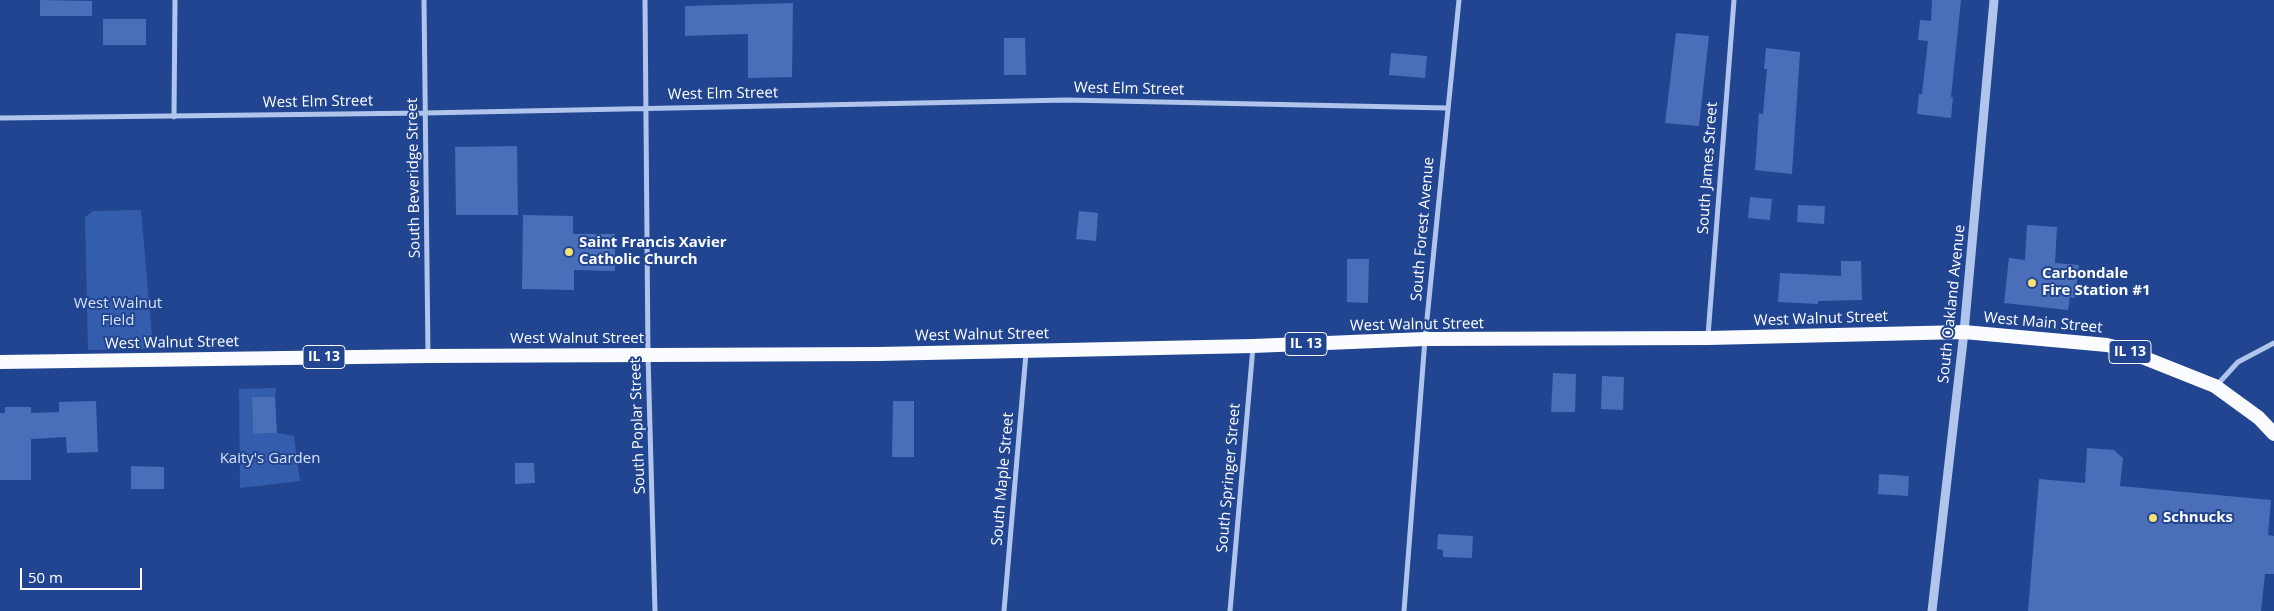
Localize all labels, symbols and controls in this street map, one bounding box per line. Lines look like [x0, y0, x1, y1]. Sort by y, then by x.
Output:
street label: West Elm Street [1074, 79, 1184, 99]
street label: West Elm Street [668, 84, 778, 104]
street label: West Elm Street [263, 92, 373, 112]
street label: South Beveridge Street [404, 98, 424, 258]
street label: South James Street [1694, 101, 1722, 235]
street label: South Forest Avenue [1408, 156, 1438, 302]
street label: South Oakland Avenue [1935, 224, 1969, 384]
place label: Saint Francis Xavier Catholic Church [579, 234, 727, 269]
marker: Saint Francis Xavier Catholic Church [563, 246, 575, 258]
place label: Carbondale Fire Station #1 [2042, 265, 2151, 300]
marker: Carbondale Fire Station #1 [2026, 277, 2038, 289]
park label: West Walnut Field [74, 295, 162, 330]
street label: West Walnut Street [1754, 308, 1888, 330]
street label: West Main Street [1983, 309, 2103, 337]
street label: West Walnut Street [1350, 315, 1484, 335]
street label: West Walnut Street [915, 325, 1049, 345]
street label: West Walnut Street [510, 330, 644, 348]
road number: IL 13 [1285, 332, 1327, 356]
street label: West Walnut Street [105, 333, 239, 353]
road number: IL 13 [2109, 341, 2151, 364]
road number: IL 13 [303, 346, 345, 368]
street label: South Poplar Street [627, 358, 649, 494]
street label: South Springer Street [1214, 403, 1244, 553]
street label: South Maple Street [988, 412, 1018, 546]
park label: Kaity's Garden [220, 450, 320, 468]
place label: Schnucks [2163, 509, 2233, 527]
marker: Schnucks [2147, 512, 2159, 524]
scale bar [22, 558, 145, 590]
text: 50 m [28, 567, 63, 587]

